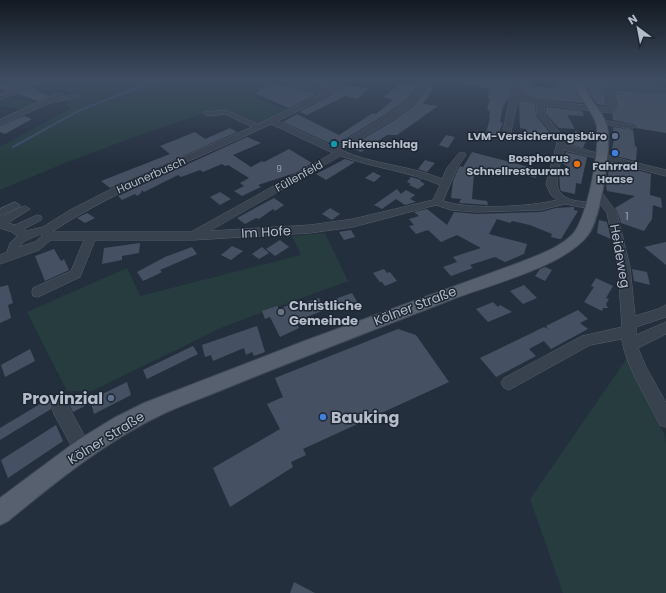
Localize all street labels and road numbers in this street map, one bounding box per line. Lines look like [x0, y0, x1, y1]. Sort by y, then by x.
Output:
street label: Haunerbusch [114, 153, 188, 197]
street label: Füllenfeld [272, 156, 326, 196]
street label: Im Hofe [241, 221, 291, 243]
street label: Heideweg [605, 223, 635, 289]
street label: Kölner Straße [371, 282, 459, 330]
street label: Kölner Straße [64, 407, 148, 469]

